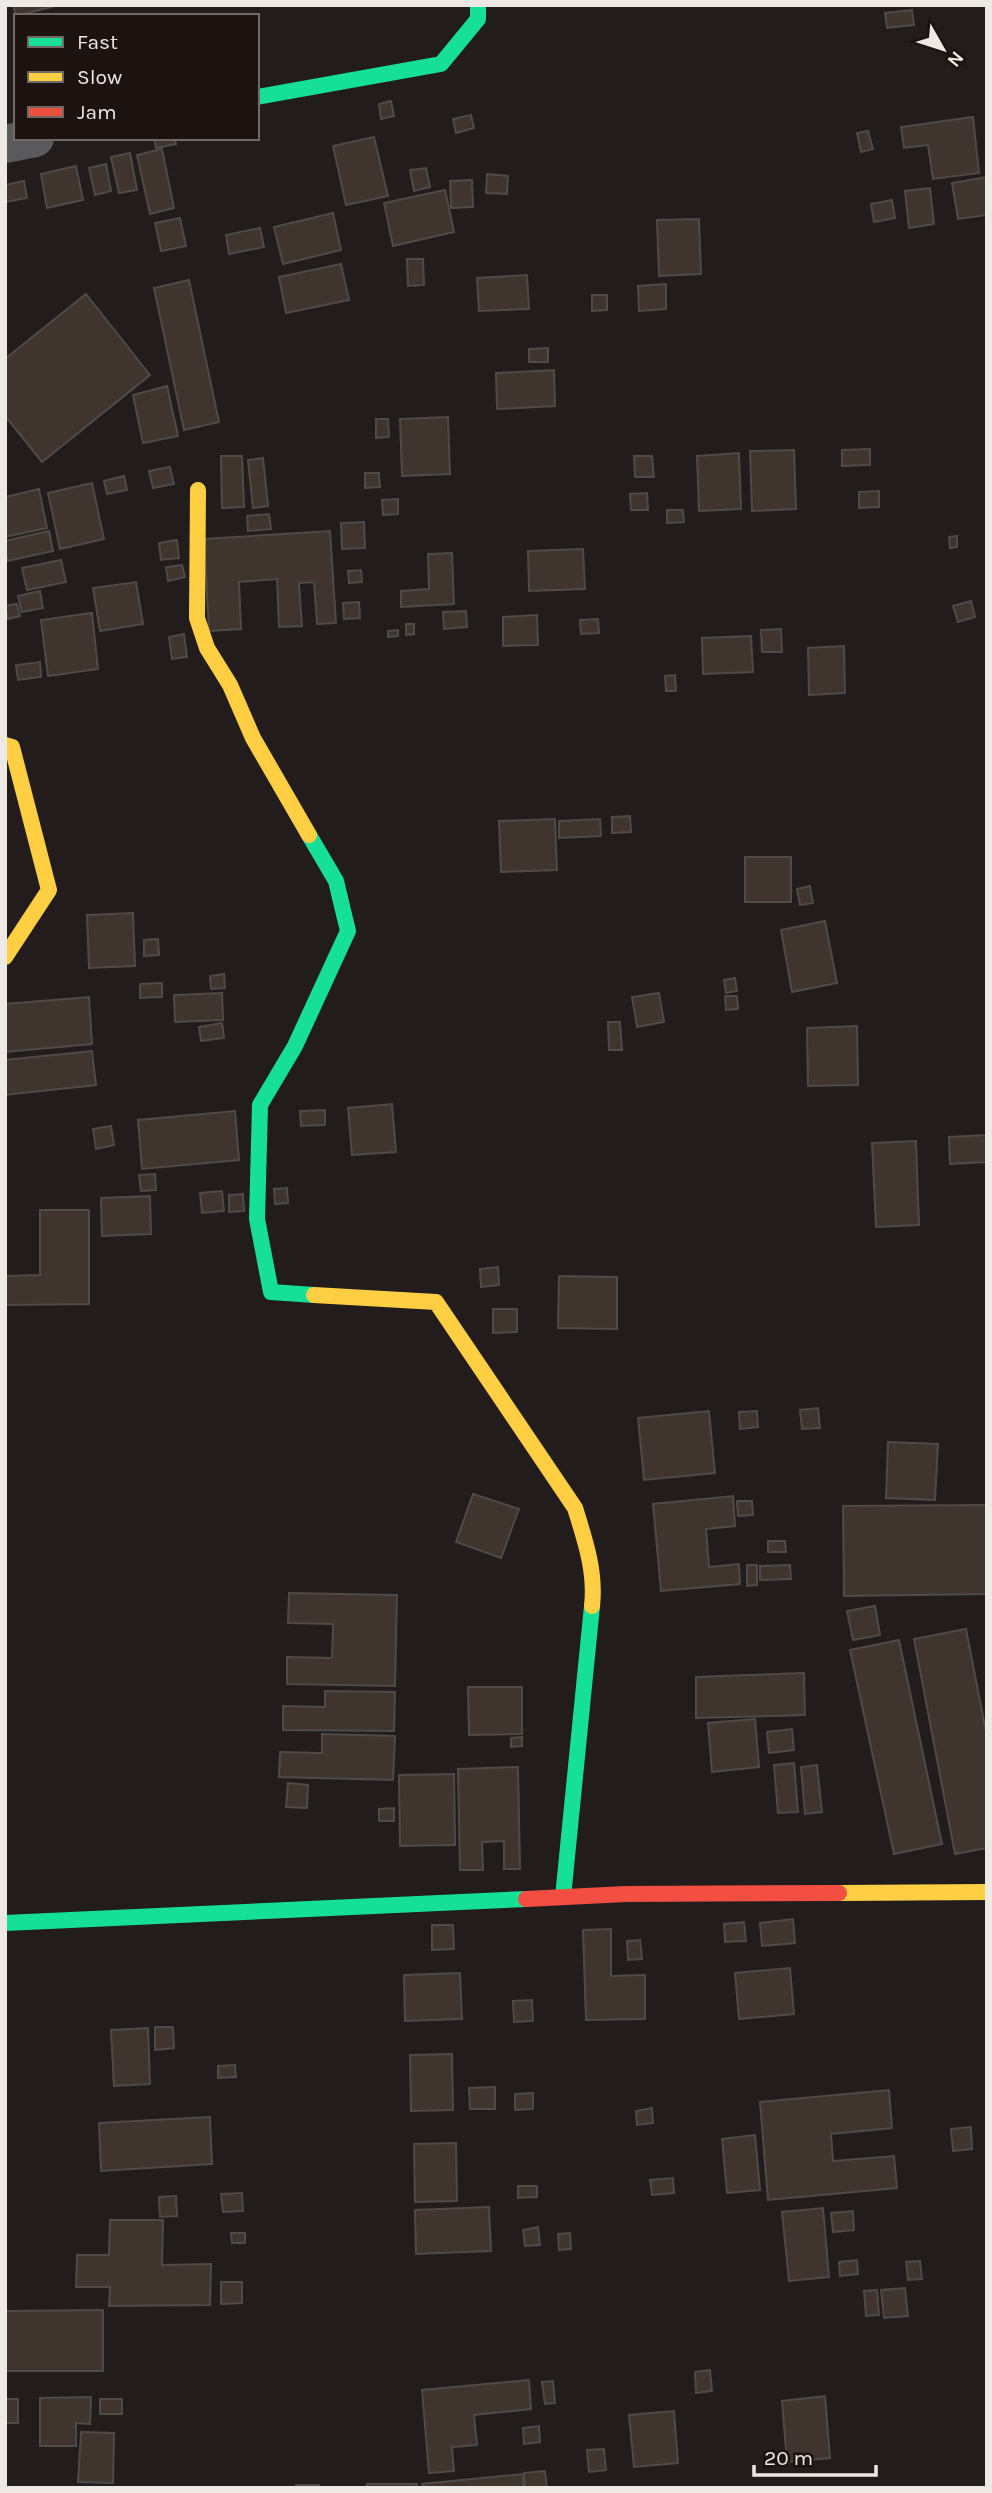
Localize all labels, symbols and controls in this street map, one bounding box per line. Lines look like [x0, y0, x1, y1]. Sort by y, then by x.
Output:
legend [14, 14, 259, 140]
north arrow [908, 14, 978, 84]
text: Fast [77, 30, 118, 54]
text: N [943, 47, 968, 71]
text: Slow [77, 65, 122, 89]
text: Jam [77, 100, 117, 124]
scale bar [754, 2434, 876, 2478]
text: 20 m [764, 2446, 813, 2470]

